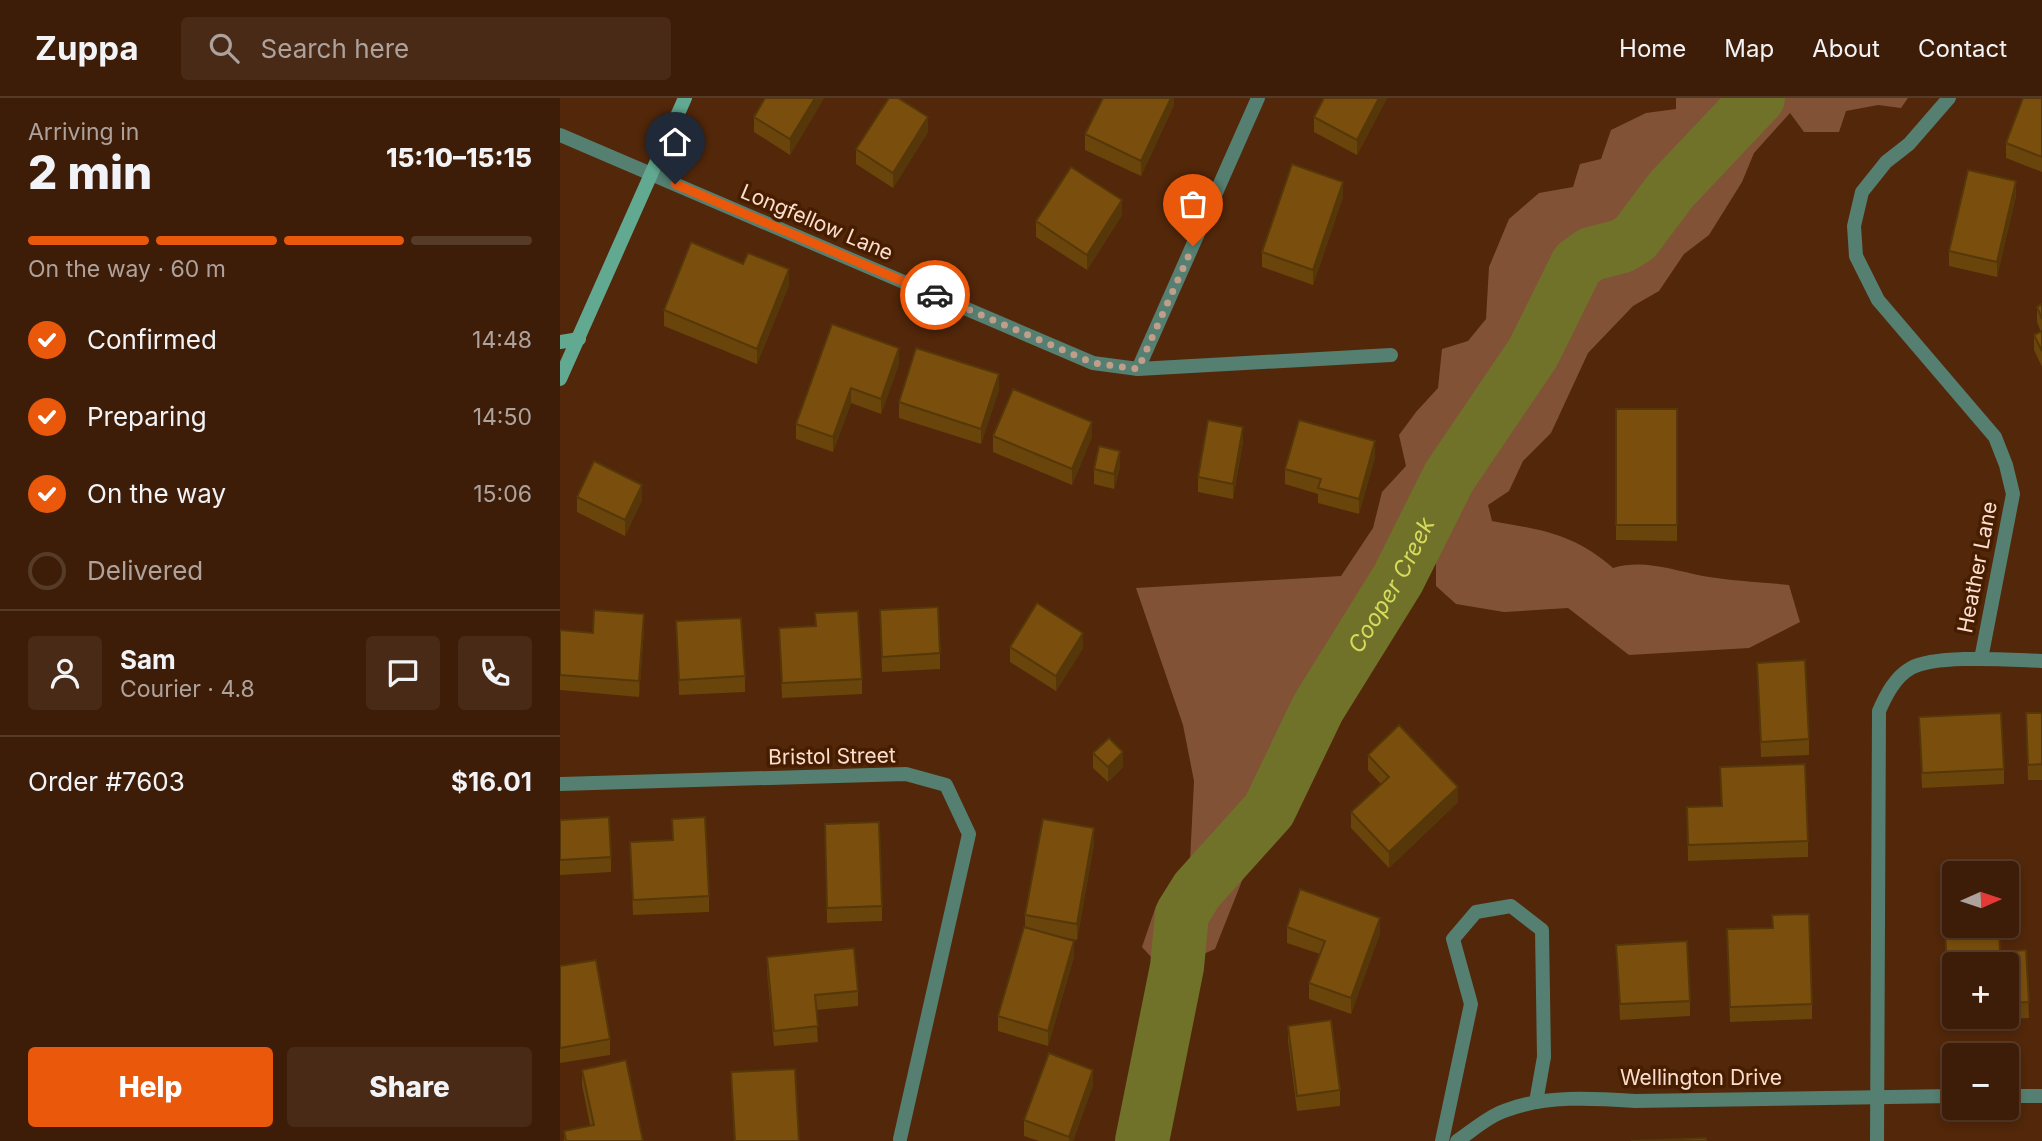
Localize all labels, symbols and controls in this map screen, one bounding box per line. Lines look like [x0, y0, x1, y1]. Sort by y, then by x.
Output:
search box [181, 17, 671, 80]
text: Zuppa [35, 28, 139, 68]
icon: search [205, 29, 243, 67]
text: Search here [261, 33, 409, 64]
text: Home [1619, 34, 1686, 63]
text: Map [1724, 34, 1774, 63]
text: About [1812, 34, 1880, 63]
text: Contact [1918, 34, 2007, 63]
pin [645, 112, 705, 184]
text: Arriving in [28, 118, 139, 146]
icon: home [656, 123, 694, 161]
text: 15:10–15:15 [386, 142, 532, 173]
text: 2 min [28, 144, 152, 200]
pin [1163, 174, 1223, 246]
street label: Longfellow Lane [737, 179, 897, 265]
icon: bag [1174, 185, 1212, 223]
text: On the way · 60 m [28, 255, 226, 283]
courier [900, 260, 970, 330]
icon: car [916, 276, 954, 314]
icon: check [28, 321, 66, 359]
text: Confirmed [87, 324, 217, 355]
text: 14:48 [472, 326, 532, 354]
icon: check [28, 398, 66, 436]
text: Preparing [87, 401, 207, 432]
text: 14:50 [473, 403, 532, 431]
icon: check [28, 475, 66, 513]
text: On the way [87, 478, 226, 509]
text: 15:06 [473, 480, 532, 508]
street label: Heather Lane [1952, 499, 2002, 635]
water label: Cooper Creek [1342, 513, 1441, 658]
text: Delivered [87, 555, 203, 586]
button: person [28, 636, 102, 710]
button: chat [366, 636, 440, 710]
button: phone [458, 636, 532, 710]
text: Sam [120, 644, 176, 675]
text: Courier · 4.8 [120, 675, 255, 703]
street label: Bristol Street [768, 742, 896, 770]
text: Order #7603 [28, 766, 185, 797]
text: $16.01 [451, 766, 532, 797]
north arrow [1942, 861, 2020, 938]
map controls [1942, 861, 2019, 1120]
button: + [1942, 952, 2019, 1029]
button: − [1942, 1043, 2019, 1120]
button: Help [28, 1047, 273, 1127]
button: Share [287, 1047, 532, 1127]
street label: Wellington Drive [1620, 1065, 1782, 1090]

